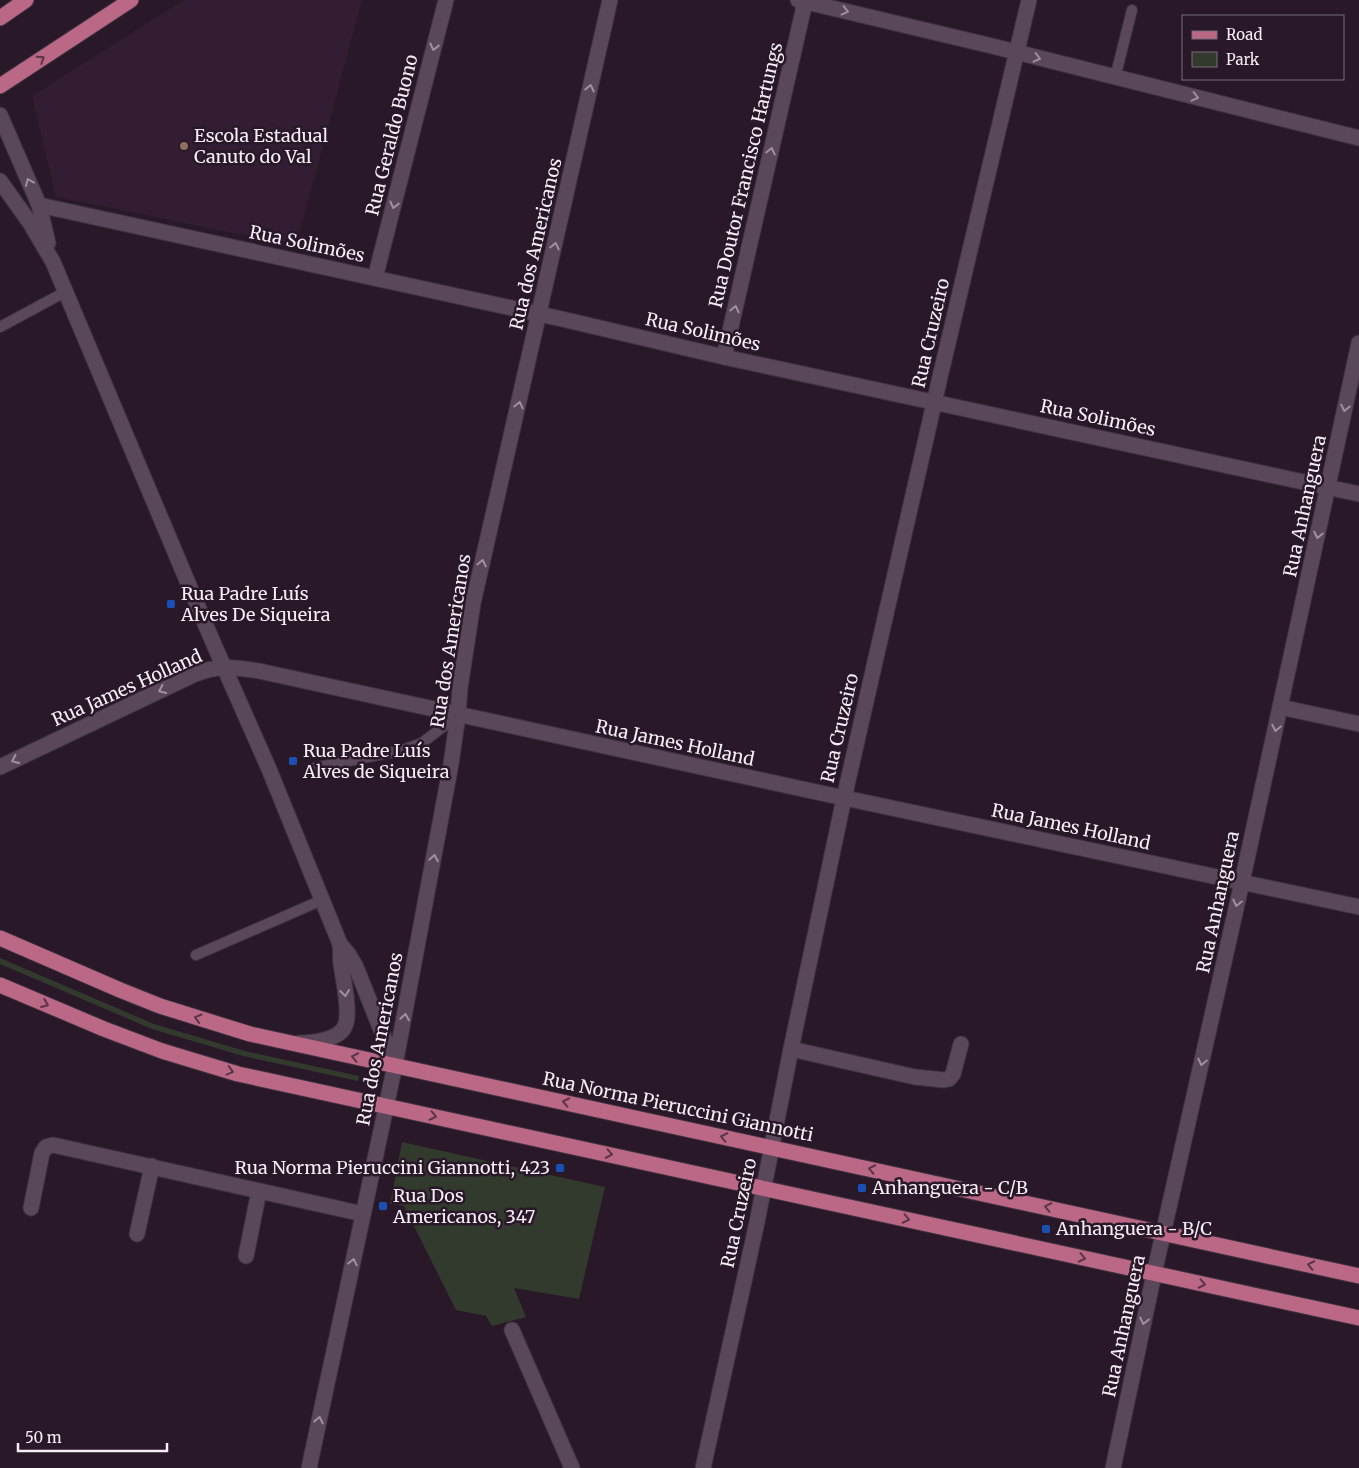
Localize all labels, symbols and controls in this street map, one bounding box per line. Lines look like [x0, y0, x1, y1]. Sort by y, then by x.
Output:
one-way arrow [841, 5, 850, 16]
legend [1182, 15, 1344, 80]
text: Road [1226, 25, 1262, 44]
street label: Rua Doutor Francisco Hartungs [704, 40, 787, 310]
one-way arrow [429, 43, 440, 52]
text: Park [1226, 50, 1260, 69]
street label: Rua Geraldo Buono [360, 52, 423, 218]
one-way arrow [1033, 52, 1042, 63]
one-way arrow [35, 56, 44, 65]
one-way arrow [584, 83, 595, 92]
one-way arrow [1190, 91, 1199, 102]
place label: Escola Estadual Canuto do Val [194, 124, 329, 168]
marker: Escola Estadual Canuto do Val [178, 140, 190, 152]
one-way arrow [765, 147, 776, 156]
street label: Rua dos Americanos [505, 156, 567, 332]
one-way arrow [24, 178, 35, 187]
one-way arrow [389, 200, 400, 209]
street label: Rua Solimões [247, 220, 367, 267]
one-way arrow [549, 242, 560, 251]
street label: Rua Cruzeiro [907, 276, 954, 390]
one-way arrow [729, 305, 740, 314]
street label: Rua Solimões [643, 307, 763, 356]
street label: Rua Solimões [1038, 394, 1158, 441]
one-way arrow [513, 400, 524, 409]
one-way arrow [1340, 403, 1351, 412]
street label: Rua Anhanguera [1278, 432, 1331, 579]
one-way arrow [1313, 530, 1324, 539]
street label: Rua dos Americanos [425, 552, 476, 730]
one-way arrow [476, 559, 487, 568]
place label: Rua Padre Luís Alves De Siqueira [180, 582, 331, 626]
marker: Rua Padre Luís Alves De Siqueira [165, 598, 177, 610]
street label: Rua James Holland [48, 644, 206, 731]
street label: Rua Cruzeiro [816, 671, 863, 785]
one-way arrow [158, 684, 167, 694]
street label: Rua James Holland [594, 714, 757, 771]
one-way arrow [1271, 723, 1282, 732]
place label: Rua Padre Luís Alves de Siqueira [302, 739, 450, 783]
one-way arrow [11, 753, 20, 764]
marker: Rua Padre Luís Alves de Siqueira [287, 755, 299, 767]
street label: Rua James Holland [990, 798, 1153, 855]
street label: Rua Anhanguera [1191, 828, 1244, 975]
one-way arrow [428, 853, 438, 862]
one-way arrow [1233, 899, 1243, 908]
street label: Rua dos Americanos [351, 950, 408, 1127]
one-way arrow [339, 989, 350, 997]
one-way arrow [40, 997, 49, 1008]
one-way arrow [194, 1013, 202, 1023]
one-way arrow [399, 1013, 409, 1022]
one-way arrow [351, 1052, 360, 1063]
one-way arrow [1197, 1057, 1208, 1066]
one-way arrow [226, 1066, 234, 1076]
street label: Rua Norma Pieruccini Giannotti [541, 1067, 816, 1147]
one-way arrow [561, 1097, 570, 1108]
one-way arrow [429, 1110, 437, 1121]
one-way arrow [720, 1132, 729, 1143]
one-way arrow [604, 1148, 613, 1159]
place label: Rua Norma Pieruccini Giannotti, 423 [234, 1156, 550, 1179]
street label: Rua Cruzeiro [716, 1156, 761, 1270]
marker: Rua Norma Pieruccini Giannotti, 423 [554, 1162, 566, 1174]
one-way arrow [867, 1164, 876, 1175]
place label: Anhanguera - C/B [871, 1176, 1028, 1199]
marker: Anhanguera - C/B [856, 1182, 868, 1194]
place label: Rua Dos Americanos, 347 [392, 1184, 535, 1228]
marker: Rua Dos Americanos, 347 [377, 1200, 389, 1212]
one-way arrow [1043, 1203, 1052, 1213]
one-way arrow [901, 1213, 910, 1224]
place label: Anhanguera - B/C [1055, 1217, 1212, 1240]
marker: Anhanguera - B/C [1040, 1223, 1052, 1235]
one-way arrow [1077, 1252, 1086, 1263]
street label: Rua Anhanguera [1097, 1252, 1150, 1399]
one-way arrow [347, 1257, 358, 1266]
one-way arrow [1307, 1260, 1316, 1271]
one-way arrow [1198, 1278, 1206, 1289]
one-way arrow [1139, 1317, 1150, 1326]
one-way arrow [313, 1416, 324, 1425]
scale bar [18, 1420, 166, 1452]
text: 50 m [25, 1428, 62, 1447]

